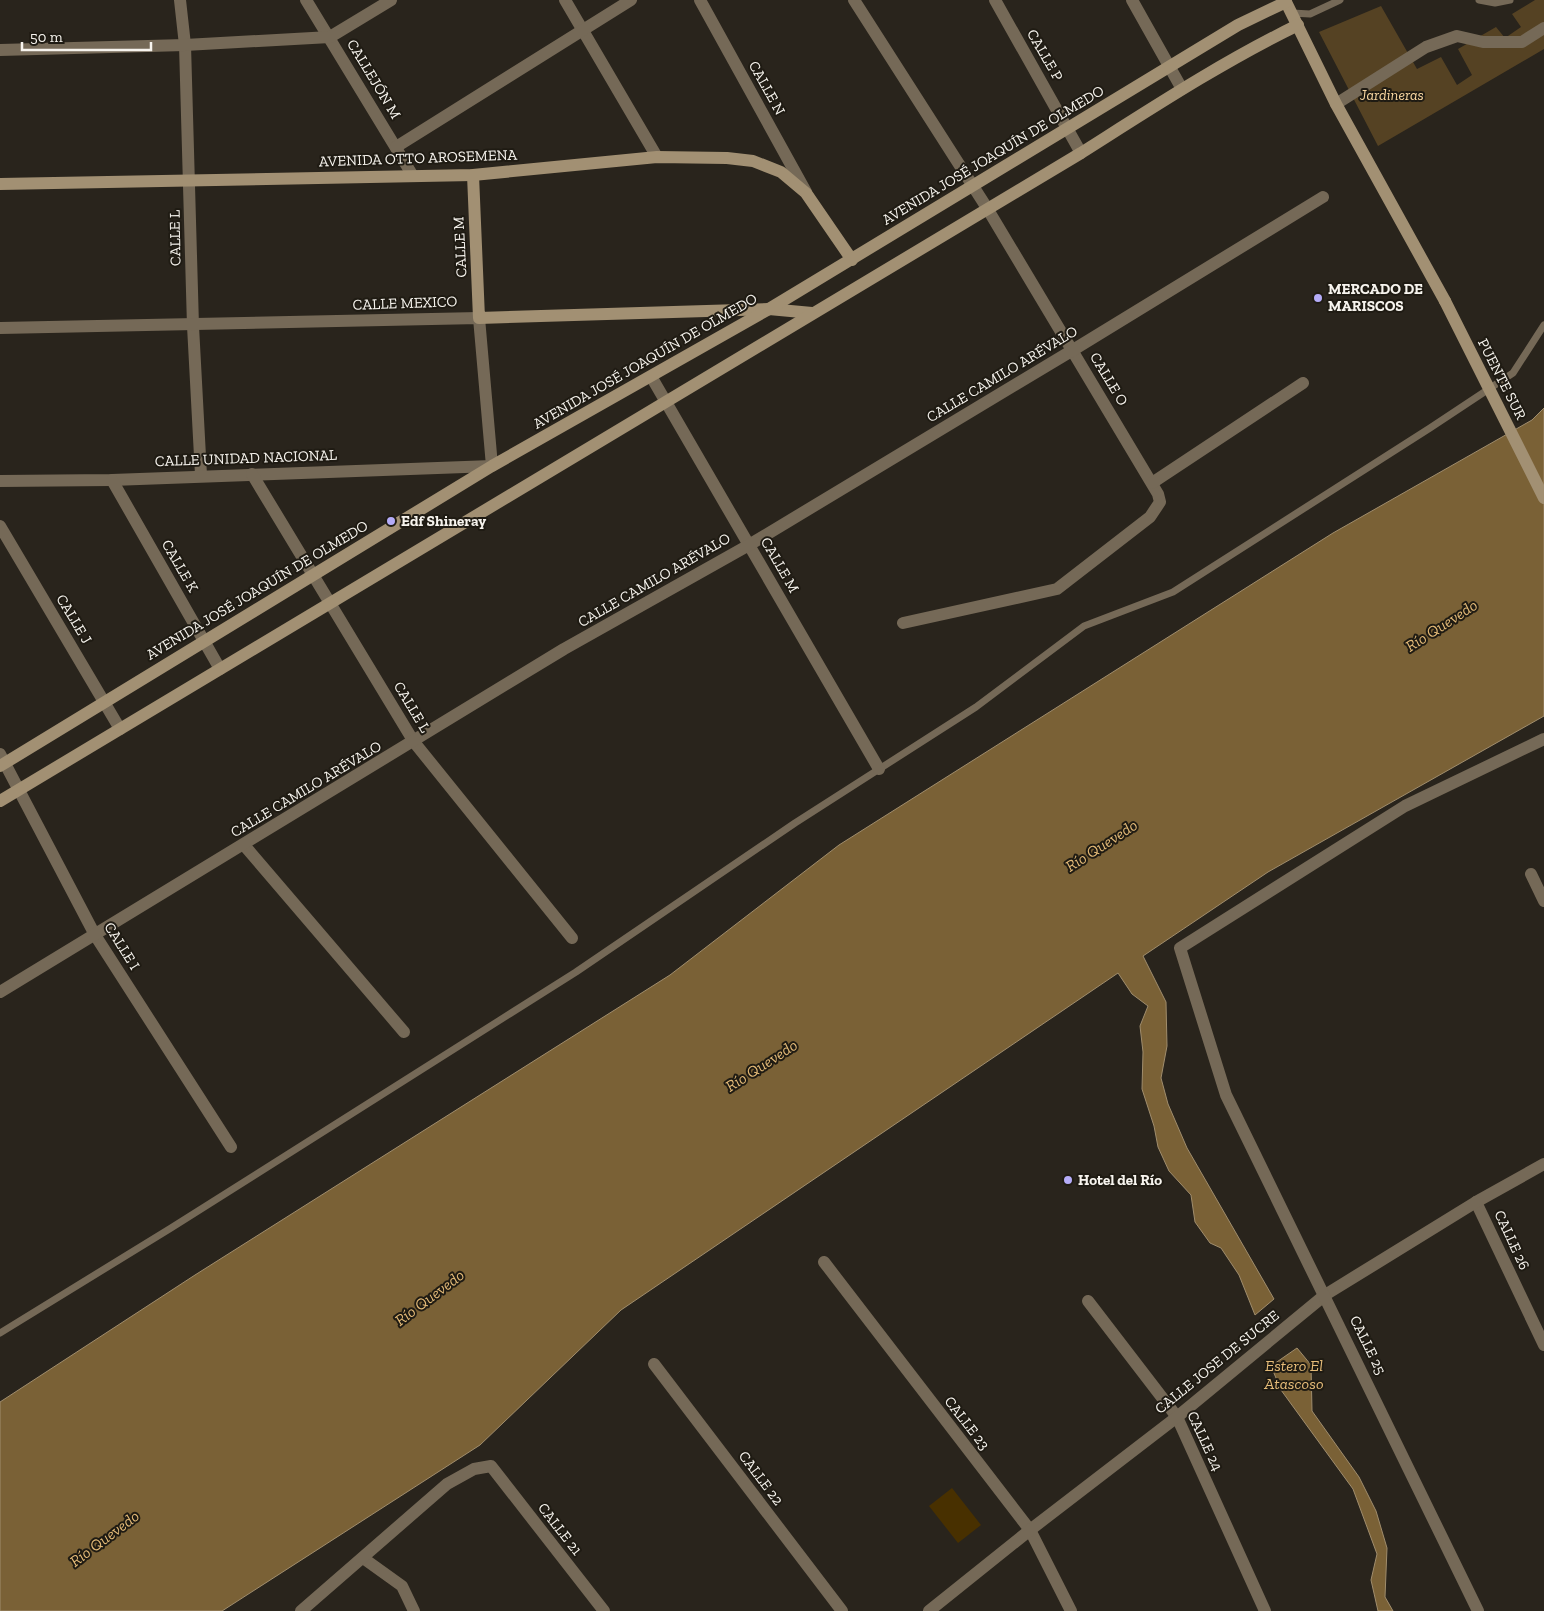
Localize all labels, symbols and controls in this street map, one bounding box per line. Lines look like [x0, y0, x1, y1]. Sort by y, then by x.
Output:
scale bar [22, 20, 151, 52]
street label: CALLE P [1023, 26, 1067, 84]
text: 50 m [30, 28, 63, 46]
street label: CALLEJÓN M [343, 36, 405, 122]
street label: CALLE N [745, 58, 789, 118]
street label: AVENIDA JOSÉ JOAQUÍN DE OLMEDO [879, 81, 1107, 229]
park label: Jardineras [1359, 86, 1424, 104]
street label: AVENIDA OTTO AROSEMENA [319, 146, 518, 170]
street label: CALLE L [166, 210, 184, 266]
street label: CALLE M [449, 216, 471, 278]
place label: MERCADO DE MARISCOS [1328, 280, 1423, 315]
street label: AVENIDA JOSÉ JOAQUÍN DE OLMEDO [530, 289, 760, 433]
street label: CALLE MEXICO [352, 292, 458, 314]
marker: MERCADO DE MARISCOS [1312, 292, 1324, 304]
street label: CALLE CAMILO ARÉVALO [923, 322, 1081, 426]
street label: PUENTE SUR [1474, 335, 1531, 423]
street label: CALLE O [1086, 349, 1132, 409]
street label: CALLE UNIDAD NACIONAL [155, 446, 337, 470]
place label: Edf Shineray [401, 512, 486, 530]
marker: Edf Shineray [385, 515, 397, 527]
street label: AVENIDA JOSÉ JOAQUÍN DE OLMEDO [143, 516, 371, 664]
street label: CALLE CAMILO ARÉVALO [575, 529, 733, 631]
street label: CALLE M [757, 534, 803, 596]
street label: CALLE K [158, 537, 202, 596]
street label: CALLE J [52, 591, 96, 647]
water label: Río Quevedo [1402, 595, 1481, 656]
street label: CALLE L [390, 678, 434, 736]
street label: CALLE CAMILO ARÉVALO [227, 737, 385, 841]
water label: Río Quevedo [1062, 815, 1141, 876]
street label: CALLE I [100, 919, 144, 973]
water label: Río Quevedo [722, 1035, 801, 1096]
place label: Hotel del Río [1078, 1171, 1162, 1189]
marker: Hotel del Río [1062, 1174, 1074, 1186]
street label: CALLE 26 [1490, 1207, 1534, 1273]
water label: Río Quevedo [391, 1265, 468, 1330]
street label: CALLE JOSE DE SUCRE [1151, 1306, 1283, 1418]
street label: CALLE 25 [1346, 1313, 1390, 1378]
water label: Estero El Atascoso [1263, 1356, 1324, 1393]
street label: CALLE 23 [941, 1393, 993, 1453]
street label: CALLE 24 [1183, 1408, 1227, 1474]
street label: CALLE 22 [735, 1447, 787, 1509]
street label: CALLE 21 [534, 1499, 586, 1559]
water label: Río Quevedo [66, 1506, 143, 1571]

